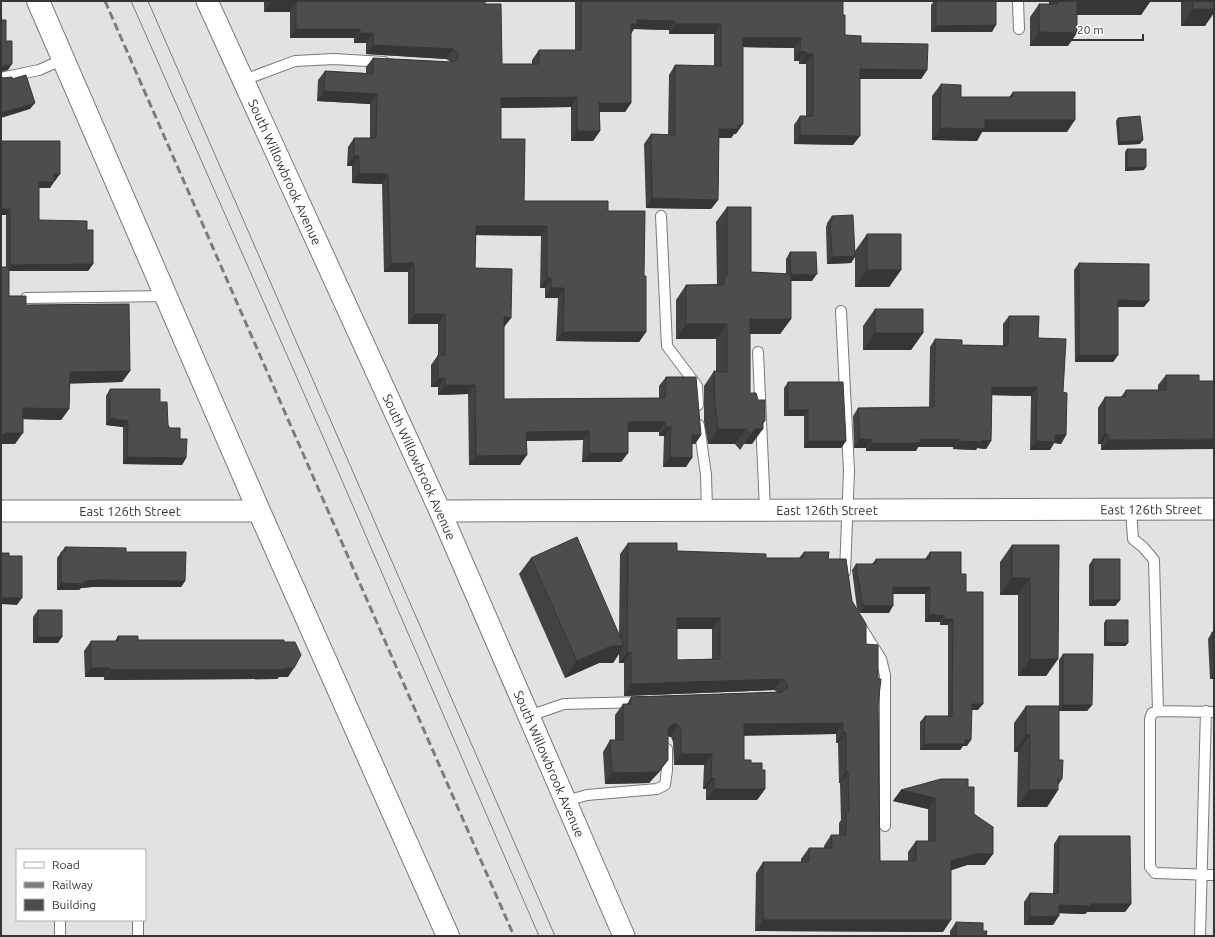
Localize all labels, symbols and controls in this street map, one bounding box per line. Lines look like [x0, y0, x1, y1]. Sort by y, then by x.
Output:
scale bar [1071, 16, 1143, 42]
text: 20 m [1077, 23, 1104, 36]
street label: South Willowbrook Avenue [246, 97, 324, 247]
street label: South Willowbrook Avenue [380, 392, 459, 542]
street label: East 126th Street [1100, 502, 1202, 516]
street label: East 126th Street [776, 503, 878, 517]
street label: East 126th Street [79, 504, 181, 518]
street label: South Willowbrook Avenue [511, 688, 587, 839]
legend [16, 849, 146, 921]
text: Road [52, 858, 80, 871]
text: Railway [52, 878, 93, 891]
text: Building [52, 898, 96, 911]

